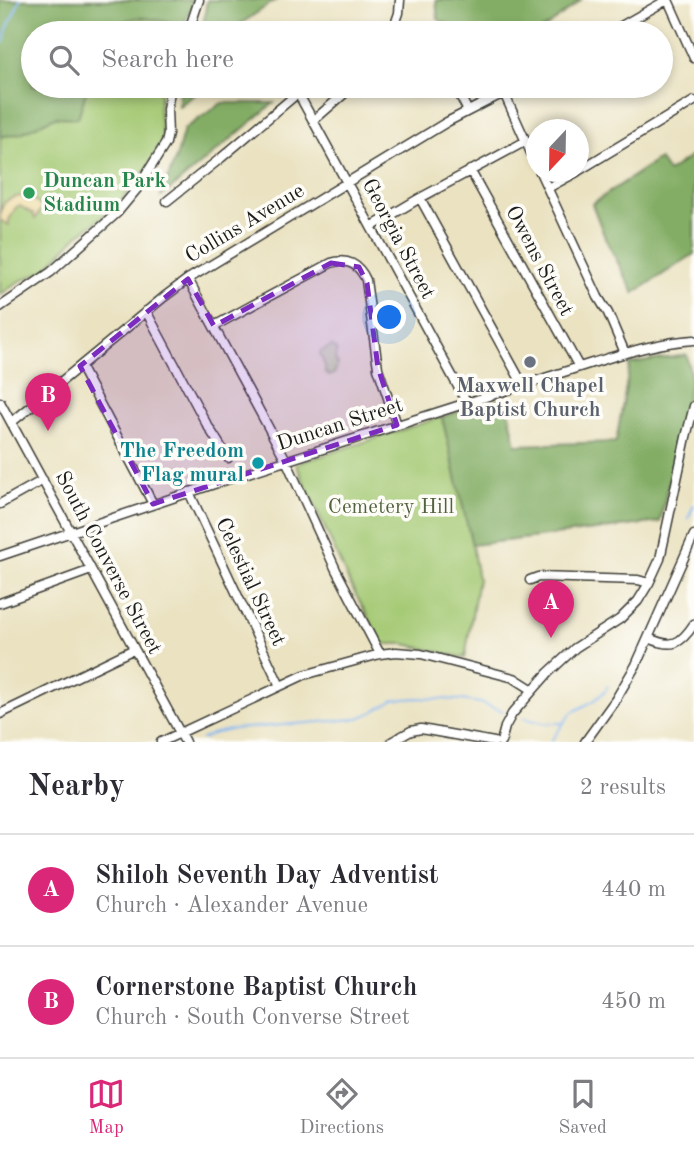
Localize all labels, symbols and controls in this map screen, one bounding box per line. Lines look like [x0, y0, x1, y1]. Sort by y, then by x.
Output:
search box [21, 21, 673, 98]
icon: search [45, 41, 83, 79]
text: Search here [101, 47, 234, 73]
north arrow [526, 119, 589, 182]
place label: Duncan Park Stadium [43, 171, 166, 216]
street label: Georgia Street [358, 175, 438, 303]
street label: Collins Avenue [182, 180, 308, 268]
marker: Duncan Park Stadium [21, 185, 37, 201]
street label: Owens Street [501, 202, 577, 320]
your location [372, 300, 406, 334]
marker: Maxwell Chapel Baptist Church [522, 354, 538, 370]
pin: B [25, 373, 71, 431]
place label: Maxwell Chapel Baptist Church [456, 376, 604, 421]
street label: Duncan Street [274, 395, 406, 455]
place label: The Freedom Flag mural [120, 441, 244, 486]
marker: The Freedom Flag mural [250, 455, 266, 471]
street label: South Converse Street [51, 468, 165, 658]
park label: Cemetery Hill [328, 497, 454, 518]
street label: Celestial Street [211, 515, 289, 649]
pin: A [528, 580, 574, 638]
text: Nearby [28, 772, 125, 802]
text: 2 results [580, 776, 666, 799]
text: Shiloh Seventh Day Adventist [95, 863, 438, 889]
text: A [42, 878, 60, 901]
text: 440 m [601, 878, 666, 901]
text: Church · Alexander Avenue [95, 894, 368, 917]
text: Cornerstone Baptist Church [95, 975, 417, 1001]
text: B [43, 990, 59, 1013]
text: 450 m [601, 990, 666, 1013]
text: Church · South Converse Street [95, 1006, 410, 1029]
tab: Map [87, 1075, 125, 1140]
tab: Directions [300, 1075, 384, 1140]
tab: Saved [558, 1075, 607, 1140]

